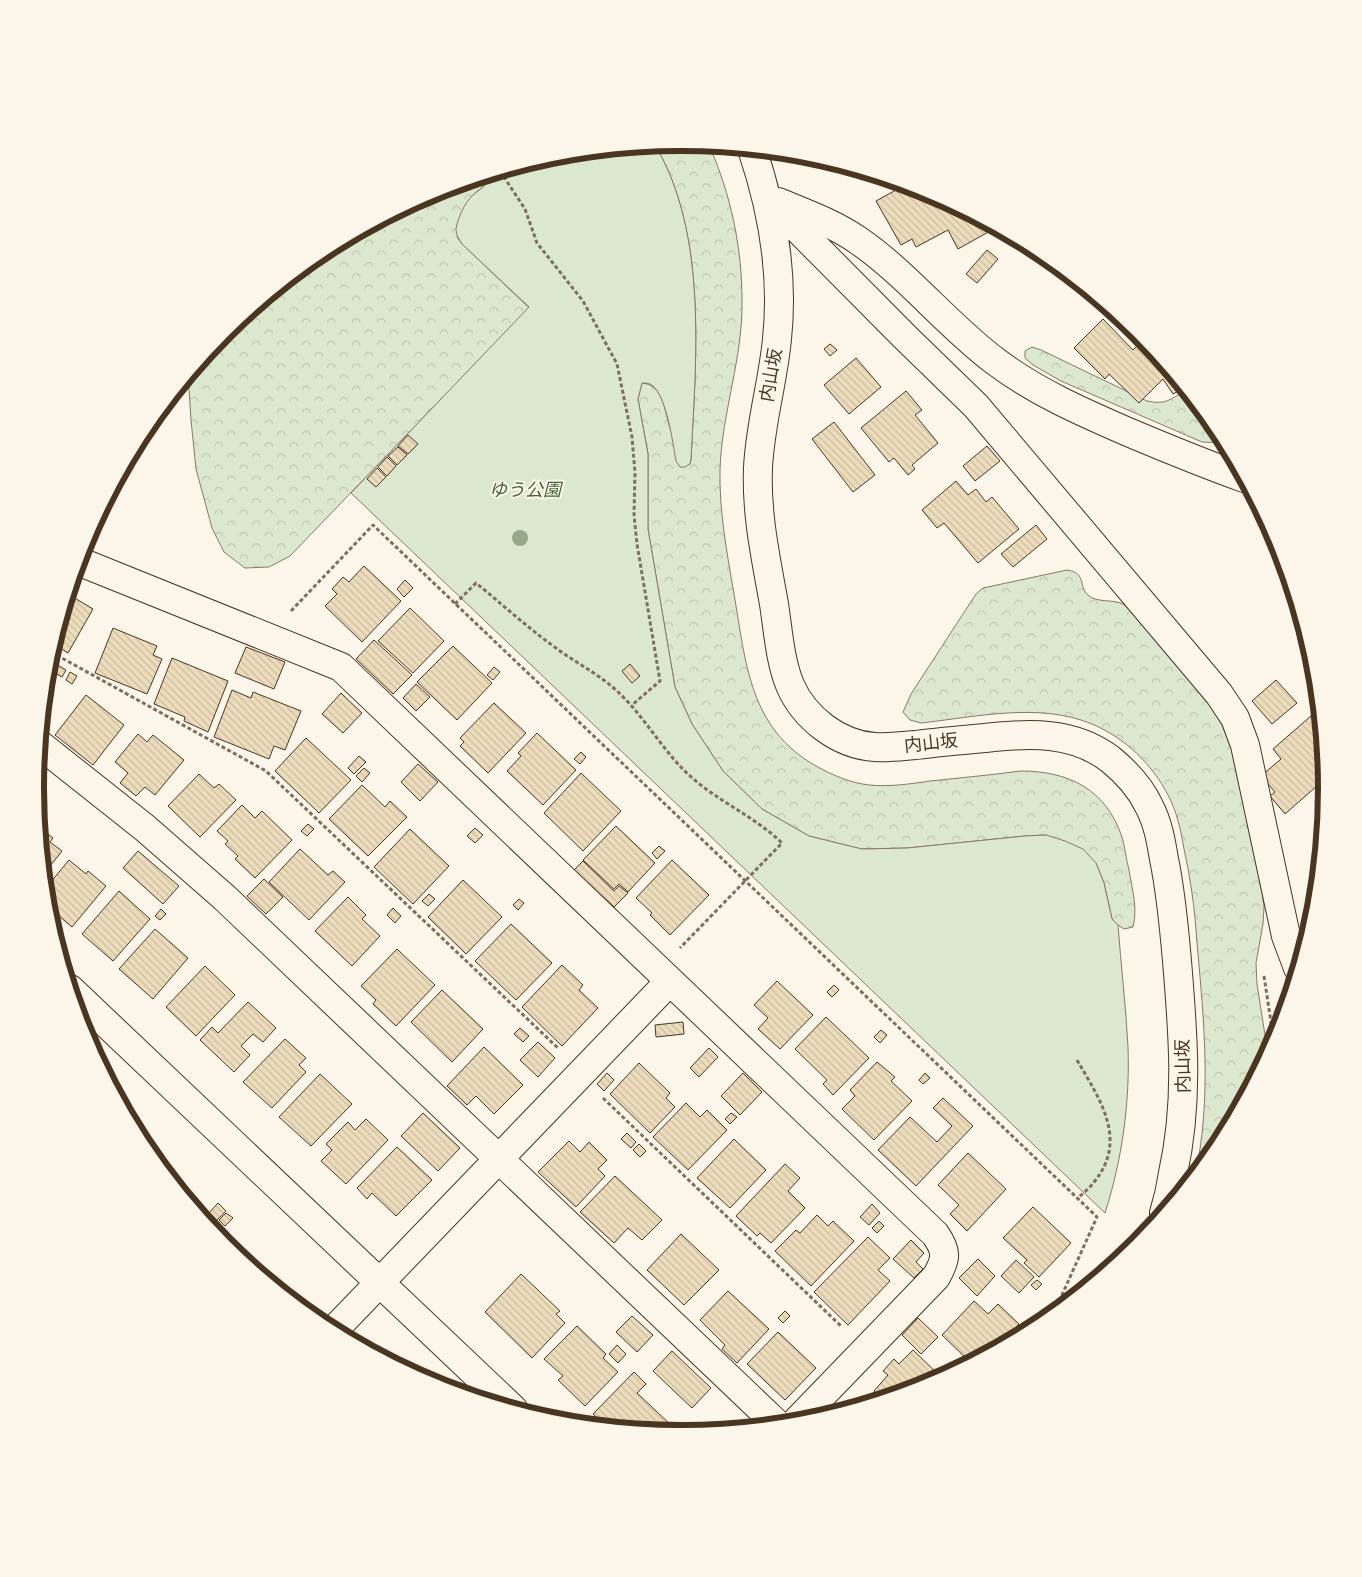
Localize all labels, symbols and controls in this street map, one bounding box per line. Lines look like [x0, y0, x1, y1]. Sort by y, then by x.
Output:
street label: 内山坂 [754, 346, 787, 403]
park label: ゆう公園 [489, 478, 564, 501]
street label: 内山坂 [903, 728, 959, 757]
street label: 内山坂 [1171, 1039, 1194, 1093]

